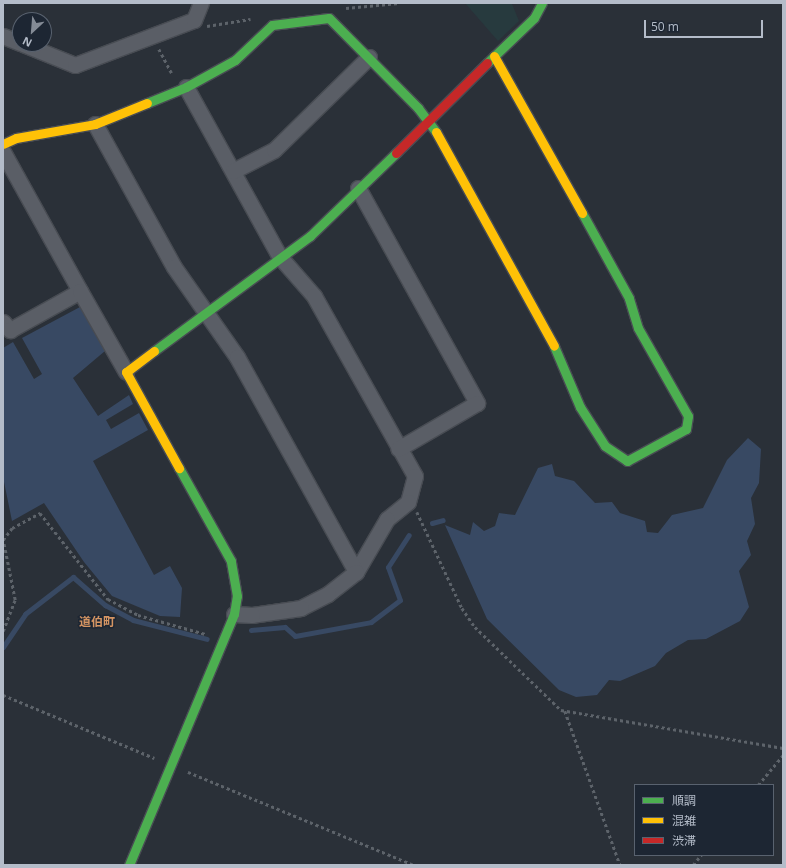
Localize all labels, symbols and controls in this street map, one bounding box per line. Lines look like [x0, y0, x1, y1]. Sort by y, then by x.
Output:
north arrow [12, 12, 52, 52]
scale bar [646, 12, 765, 38]
text: 50 m [651, 18, 679, 35]
text: N [20, 34, 34, 51]
district label: 道伯町 [79, 615, 115, 629]
legend [634, 784, 774, 856]
text: 順調 [672, 792, 696, 809]
text: 混雑 [672, 812, 696, 829]
text: 渋滞 [672, 832, 696, 849]

